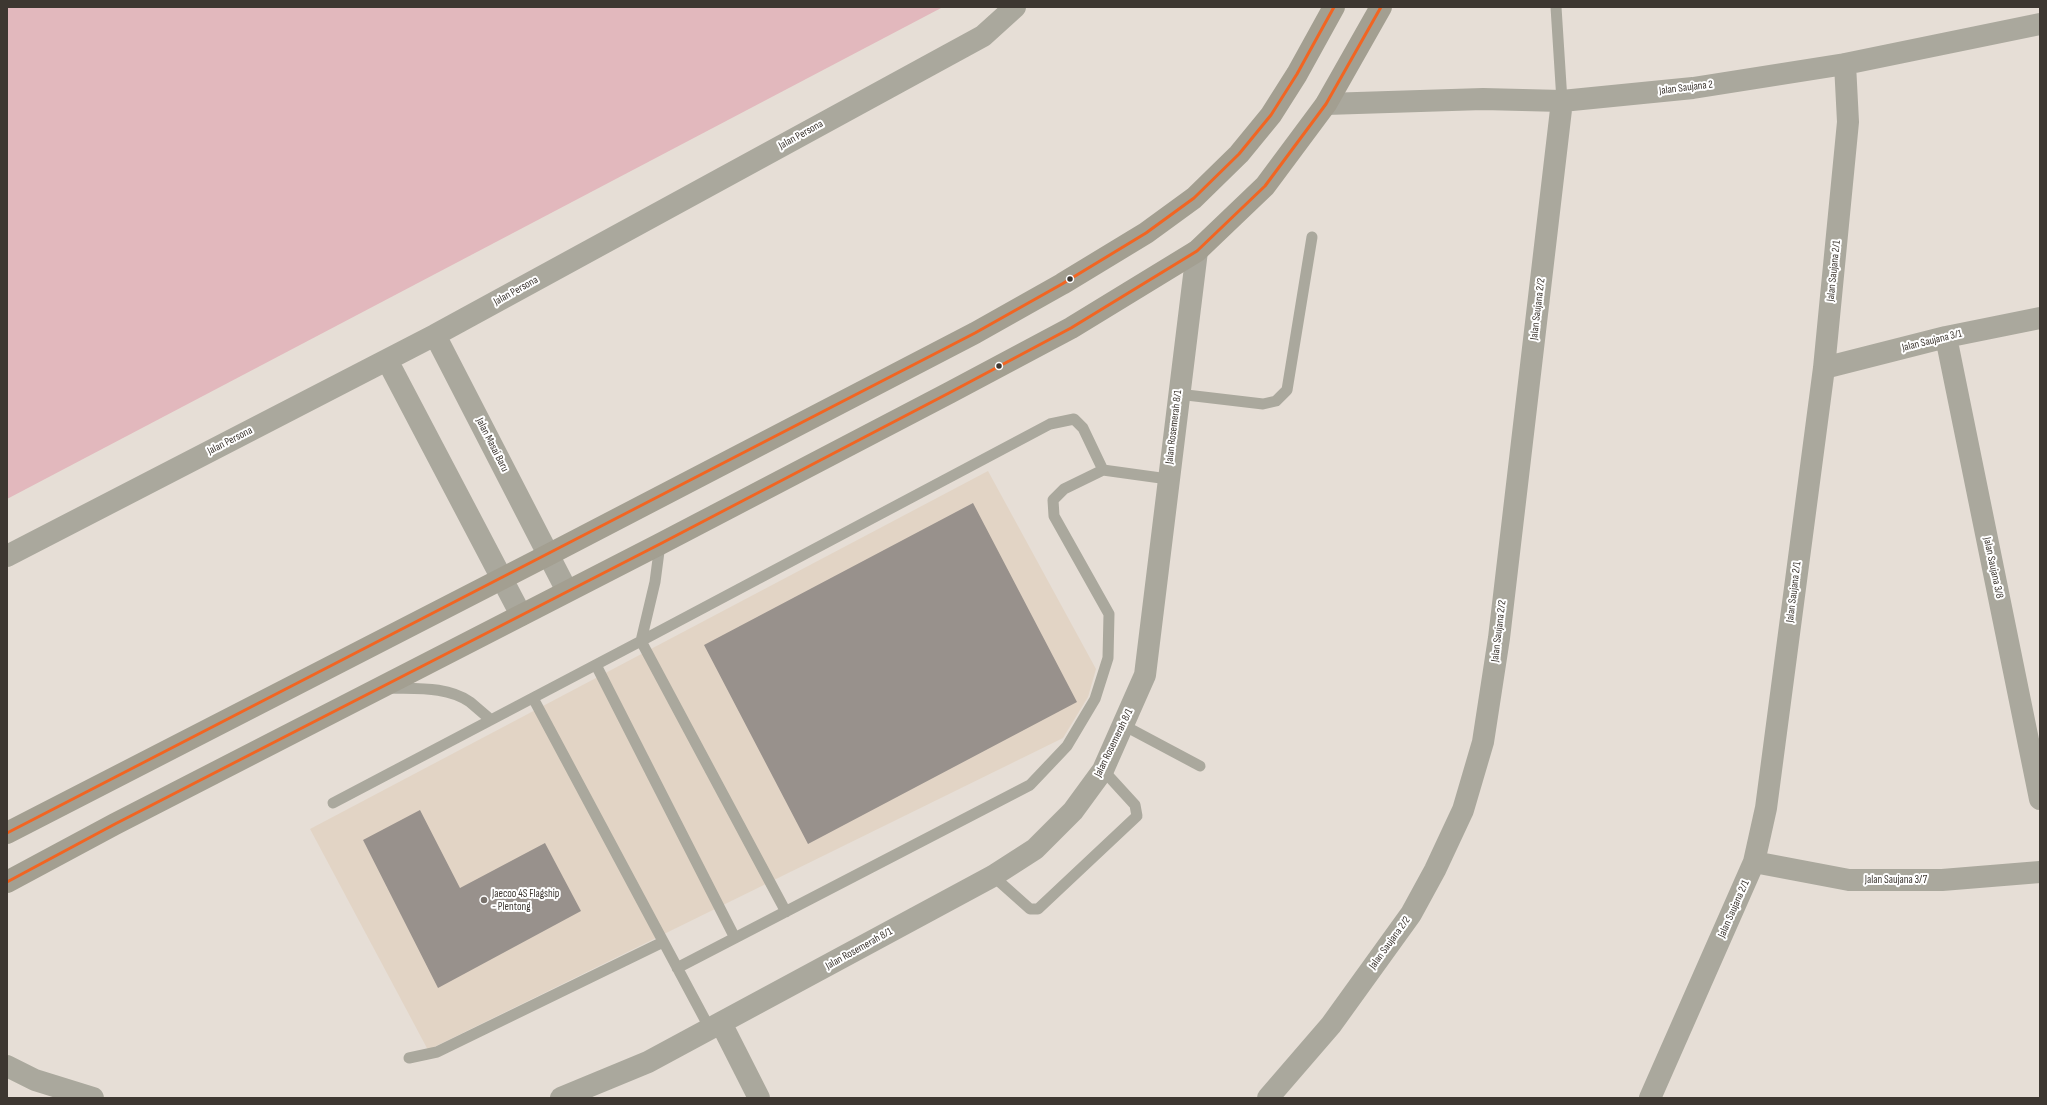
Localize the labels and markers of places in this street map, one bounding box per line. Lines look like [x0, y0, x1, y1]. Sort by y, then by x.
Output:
unlabelled marker [1065, 274, 1075, 284]
unlabelled marker [994, 361, 1004, 371]
place label: Jaecoo 4S Flagship - Plentong [492, 887, 559, 913]
marker: Jaecoo 4S Flagship - Plentong [479, 895, 489, 905]

